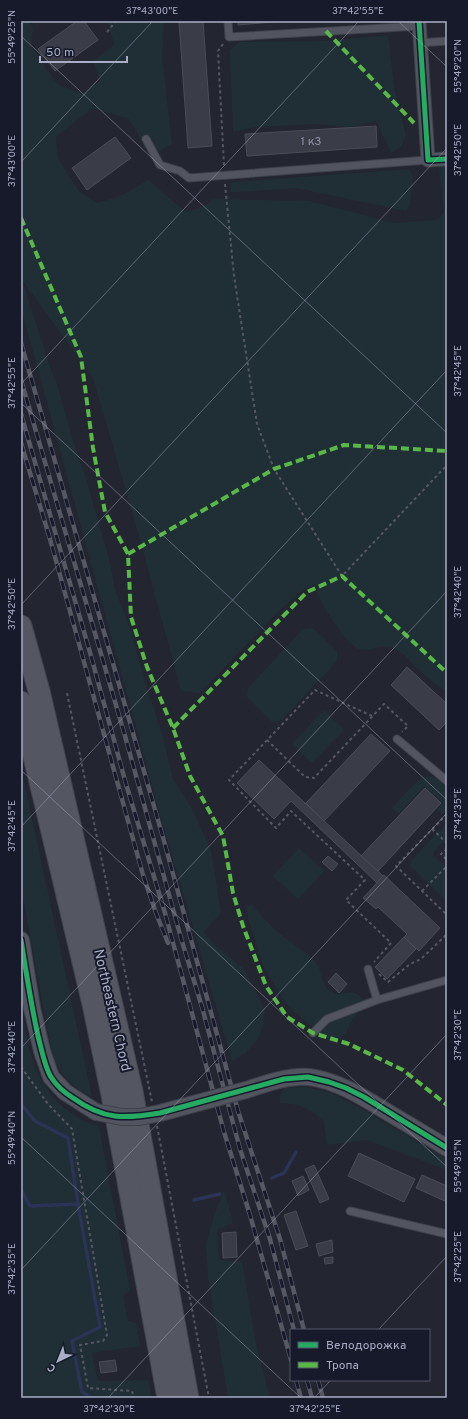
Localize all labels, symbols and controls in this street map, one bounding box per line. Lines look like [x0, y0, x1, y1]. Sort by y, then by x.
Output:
text: 37°43'00"E [126, 5, 178, 18]
text: 37°42'55"E [332, 5, 384, 18]
text: 55°49'25"N [6, 10, 19, 64]
scale bar [40, 38, 127, 64]
text: 55°49'20"N [452, 39, 465, 93]
text: 50 m [46, 45, 74, 61]
text: 37°42'50"E [452, 124, 465, 176]
house number: 1 к3 [300, 134, 322, 150]
text: 37°43'00"E [6, 135, 19, 187]
text: 37°42'45"E [452, 345, 465, 397]
text: 37°42'55"E [6, 357, 19, 409]
text: 37°42'40"E [452, 566, 465, 618]
text: 37°42'50"E [6, 578, 19, 630]
text: 37°42'35"E [452, 788, 465, 840]
text: 37°42'45"E [6, 800, 19, 852]
street label: Northeastern Chord [89, 948, 134, 1073]
text: 37°42'30"E [452, 1009, 465, 1061]
text: 37°42'40"E [6, 1021, 19, 1073]
text: 55°49'40"N [6, 1111, 19, 1165]
text: 55°49'35"N [452, 1139, 465, 1193]
text: 37°42'25"E [452, 1231, 465, 1283]
text: 37°42'35"E [6, 1243, 19, 1295]
legend [290, 1329, 430, 1381]
text: Велодорожка [326, 1338, 406, 1354]
north arrow [38, 1341, 78, 1381]
text: Тропа [326, 1358, 359, 1374]
text: С [45, 1360, 59, 1375]
text: 37°42'30"E [83, 1403, 135, 1416]
text: 37°42'25"E [289, 1403, 341, 1416]

